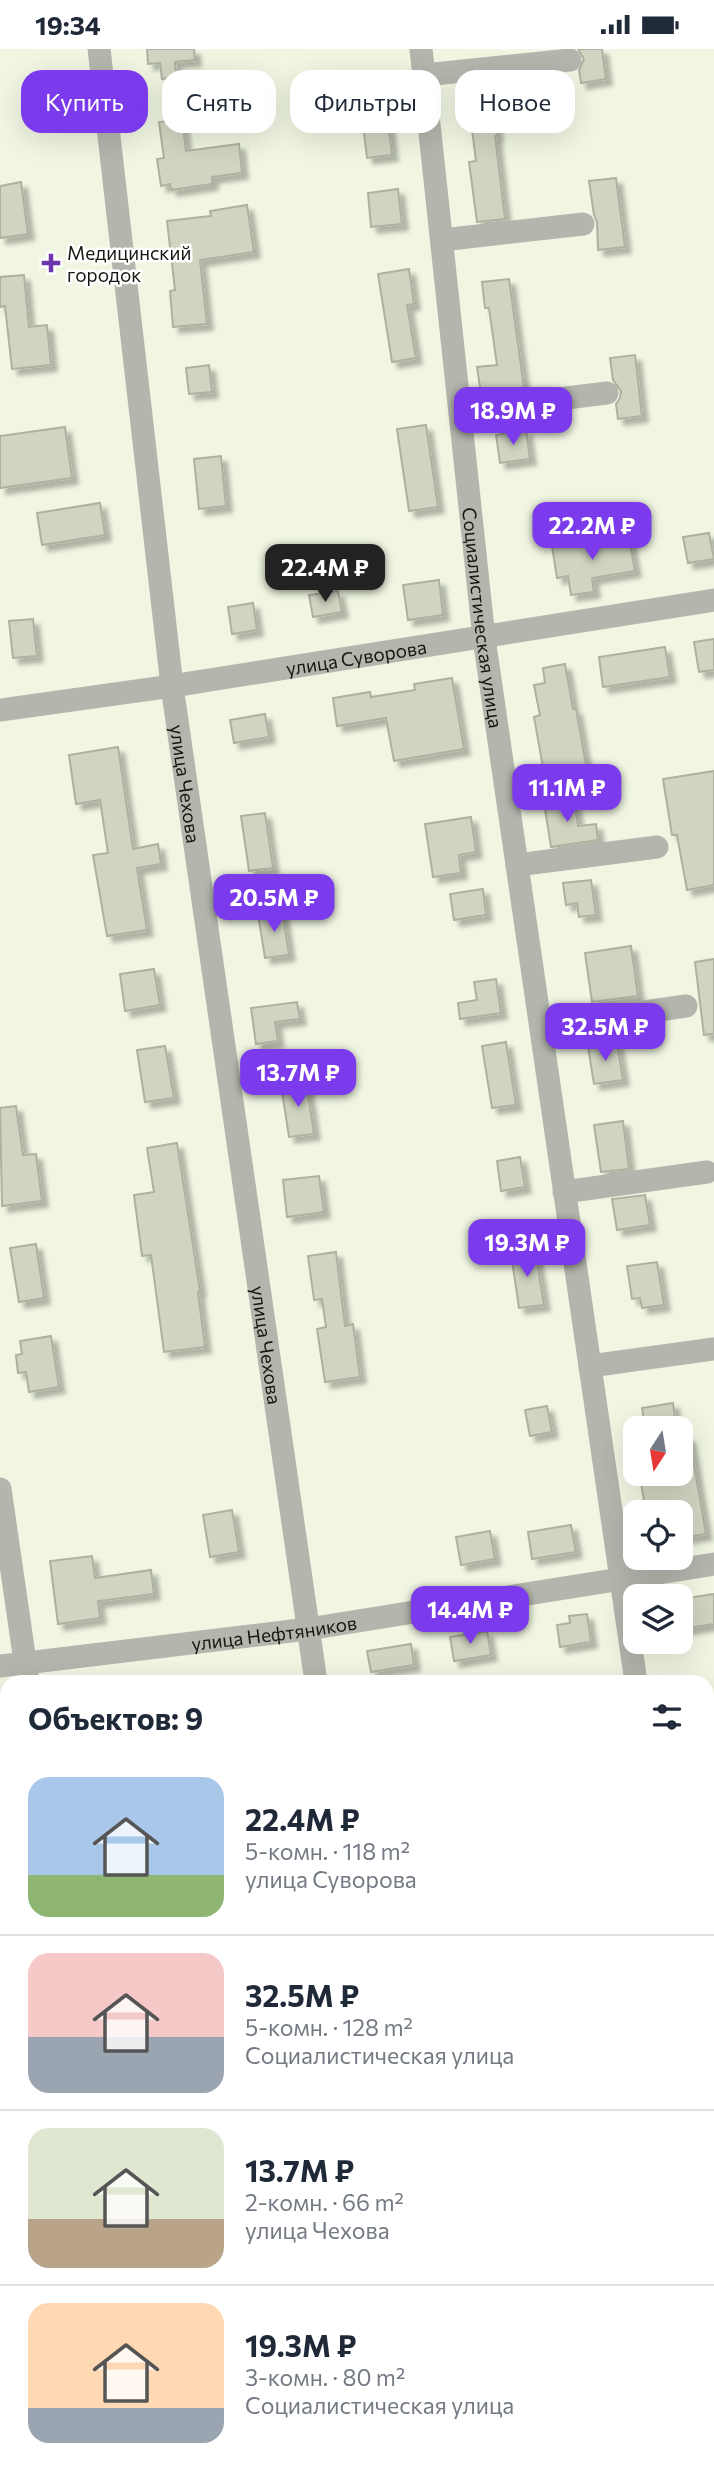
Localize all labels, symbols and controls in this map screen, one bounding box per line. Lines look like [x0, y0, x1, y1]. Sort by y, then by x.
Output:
text: 19:34 [35, 9, 101, 40]
chip: Купить [21, 70, 148, 133]
chip: Снять [162, 70, 276, 133]
chip: Фильтры [290, 70, 441, 133]
chip: Новое [455, 70, 575, 133]
place label: Медицинский городок [67, 241, 191, 286]
marker: Медицинский городок [41, 253, 61, 273]
pin: 18.9M ₽ [448, 387, 578, 447]
text: 18.9M ₽ [470, 396, 556, 424]
pin: 22.2M ₽ [527, 503, 657, 562]
street label: Социалистическая улица [459, 506, 508, 730]
text: 22.2M ₽ [548, 511, 636, 539]
pin: 22.4M ₽ [260, 545, 390, 604]
text: 22.4M ₽ [281, 553, 369, 581]
street label: улица Суворова [284, 634, 428, 679]
street label: улица Чехова [166, 723, 206, 845]
pin: 11.1M ₽ [502, 765, 632, 824]
text: 11.1M ₽ [528, 773, 606, 801]
pin: 20.5M ₽ [209, 875, 339, 934]
text: 20.5M ₽ [229, 883, 319, 911]
pin: 32.5M ₽ [540, 1003, 670, 1063]
text: 32.5M ₽ [561, 1012, 649, 1040]
pin: 13.7M ₽ [233, 1049, 363, 1109]
text: 13.7M ₽ [256, 1058, 340, 1086]
pin: 19.3M ₽ [462, 1219, 592, 1279]
text: 19.3M ₽ [484, 1228, 570, 1256]
street label: улица Чехова [247, 1284, 287, 1406]
north arrow [623, 1416, 693, 1486]
map controls [623, 1416, 693, 1654]
button: locate [623, 1500, 693, 1570]
button: layers [623, 1584, 693, 1654]
pin: 14.4M ₽ [405, 1587, 535, 1646]
text: 14.4M ₽ [427, 1595, 513, 1623]
street label: улица Нефтяников [190, 1610, 358, 1654]
icon: filters [648, 1698, 686, 1736]
text: Объектов: 9 [28, 1699, 203, 1736]
text: 22.4M ₽ [245, 1800, 360, 1837]
icon: home [84, 1805, 168, 1889]
text: 5-комн. · 118 m² [245, 1837, 410, 1865]
text: улица Суворова [245, 1865, 417, 1893]
text: 32.5M ₽ [245, 1976, 359, 2013]
icon: home [84, 1981, 168, 2065]
text: 5-комн. · 128 m² [245, 2013, 413, 2041]
text: Социалистическая улица [245, 2041, 514, 2069]
text: 13.7M ₽ [245, 2151, 354, 2188]
icon: home [84, 2156, 168, 2240]
text: 2-комн. · 66 m² [245, 2188, 404, 2216]
text: улица Чехова [245, 2216, 390, 2244]
text: 19.3M ₽ [245, 2326, 357, 2363]
icon: home [84, 2331, 168, 2415]
text: 3-комн. · 80 m² [245, 2363, 405, 2391]
text: Социалистическая улица [245, 2391, 514, 2419]

